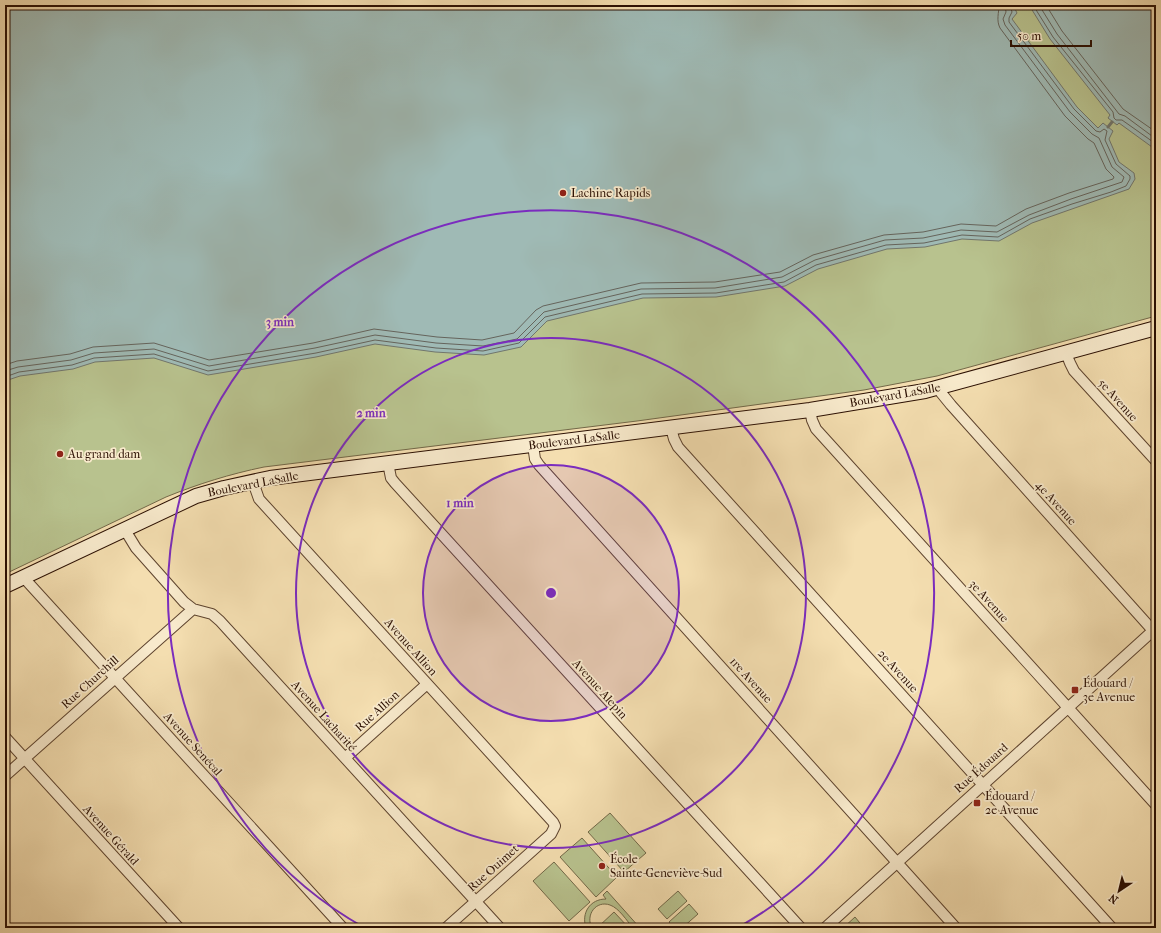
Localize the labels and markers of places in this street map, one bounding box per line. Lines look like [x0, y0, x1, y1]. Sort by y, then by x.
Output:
place label: Lachine Rapids [571, 186, 651, 200]
marker: Lachine Rapids [558, 188, 568, 198]
place label: Au grand dam [67, 447, 140, 461]
marker: Au grand dam [55, 449, 65, 459]
centre of rings [544, 586, 558, 600]
place label: Édouard / 3e Avenue [1083, 675, 1135, 704]
marker: Édouard / 3e Avenue [1070, 685, 1080, 695]
place label: Édouard / 2e Avenue [985, 788, 1038, 817]
marker: Édouard / 2e Avenue [972, 798, 982, 808]
place label: École Sainte-Geneviève-Sud [610, 851, 723, 880]
marker: École Sainte-Geneviève-Sud [597, 861, 607, 871]

